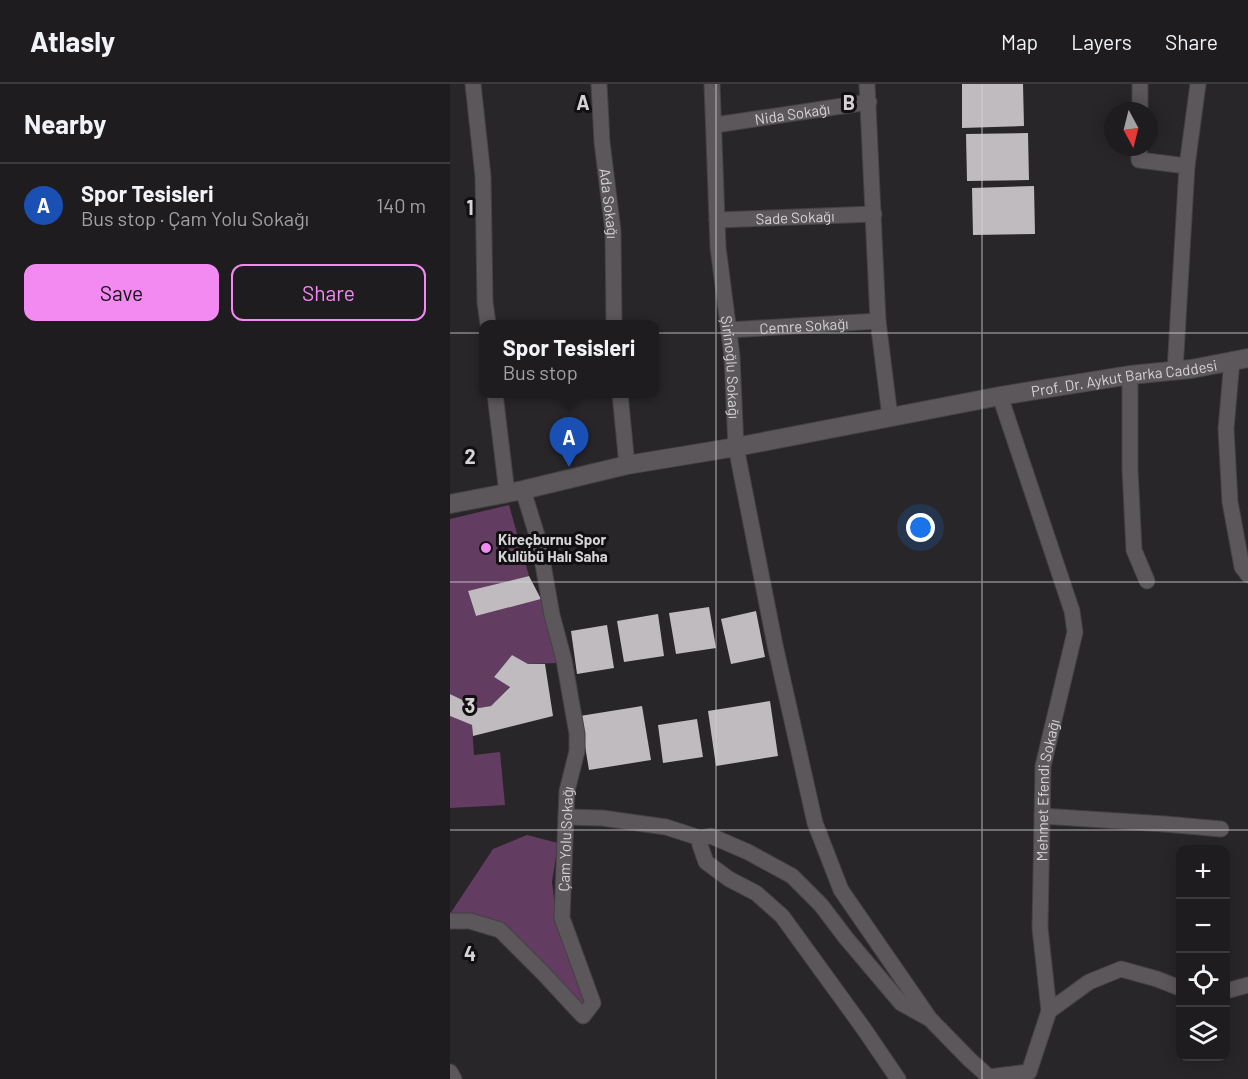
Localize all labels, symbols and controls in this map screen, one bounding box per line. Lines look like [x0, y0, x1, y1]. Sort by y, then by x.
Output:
text: Atlasly [30, 24, 115, 58]
text: Map [1001, 29, 1038, 54]
text: Layers [1071, 29, 1132, 54]
text: Share [1165, 29, 1218, 54]
text: A [576, 90, 590, 114]
text: B [843, 90, 855, 114]
street label: Nida Sokağı [753, 99, 831, 128]
north arrow [1104, 102, 1158, 156]
text: Nearby [24, 108, 106, 139]
street label: Ada Sokağı [596, 167, 622, 239]
text: Spor Tesisleri [81, 180, 214, 206]
text: A [37, 193, 50, 217]
text: 140 m [376, 193, 426, 217]
text: 1 [466, 195, 474, 219]
text: Bus stop · Çam Yolu Sokağı [81, 206, 309, 230]
street label: Sade Sokağı [755, 207, 835, 228]
button: Save [24, 264, 219, 321]
button: Share [231, 264, 426, 321]
street label: Şirinoğlu Sokağı [718, 314, 744, 419]
street label: Cemre Sokağı [759, 314, 849, 337]
popup [479, 320, 659, 398]
text: Spor Tesisleri [503, 334, 635, 360]
street label: Prof. Dr. Aykut Barka Caddesi [1030, 355, 1219, 400]
text: Bus stop [503, 360, 578, 384]
pin: A [550, 418, 588, 467]
text: 2 [464, 444, 476, 468]
your location [906, 513, 935, 542]
place label: Kireçburnu Spor Kulübü Halı Saha [498, 530, 608, 565]
marker: Kireçburnu Spor Kulübü Halı Saha [479, 541, 493, 555]
text: 3 [465, 693, 475, 717]
street label: Mehmet Efendi Sokağı [1032, 717, 1063, 862]
street label: Çam Yolu Sokağı [554, 784, 577, 892]
map controls [1176, 845, 1230, 1061]
button: + [1176, 845, 1230, 899]
button: − [1176, 899, 1230, 953]
text: 4 [464, 941, 476, 965]
button: locate [1176, 953, 1230, 1007]
button: layers [1176, 1007, 1230, 1061]

